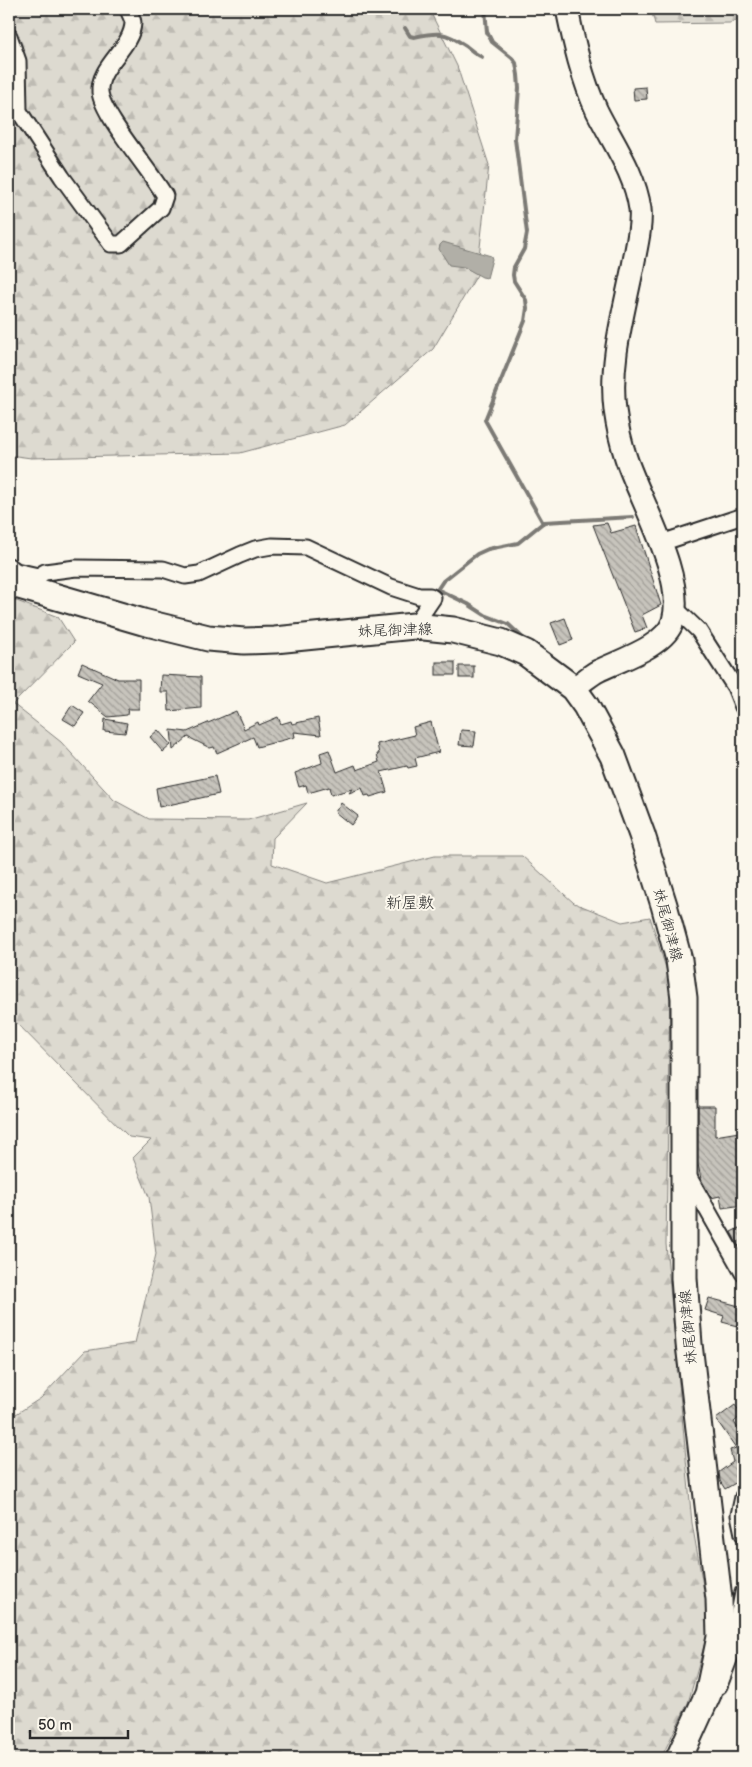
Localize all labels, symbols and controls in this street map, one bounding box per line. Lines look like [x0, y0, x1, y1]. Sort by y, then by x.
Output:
street label: 妹尾御津線 [357, 620, 433, 641]
street label: 妹尾御津線 [649, 886, 686, 964]
district label: 新屋敷 [386, 894, 434, 913]
street label: 妹尾御津線 [676, 1289, 701, 1365]
scale bar [30, 1707, 128, 1739]
text: 50 m [38, 1716, 72, 1735]

